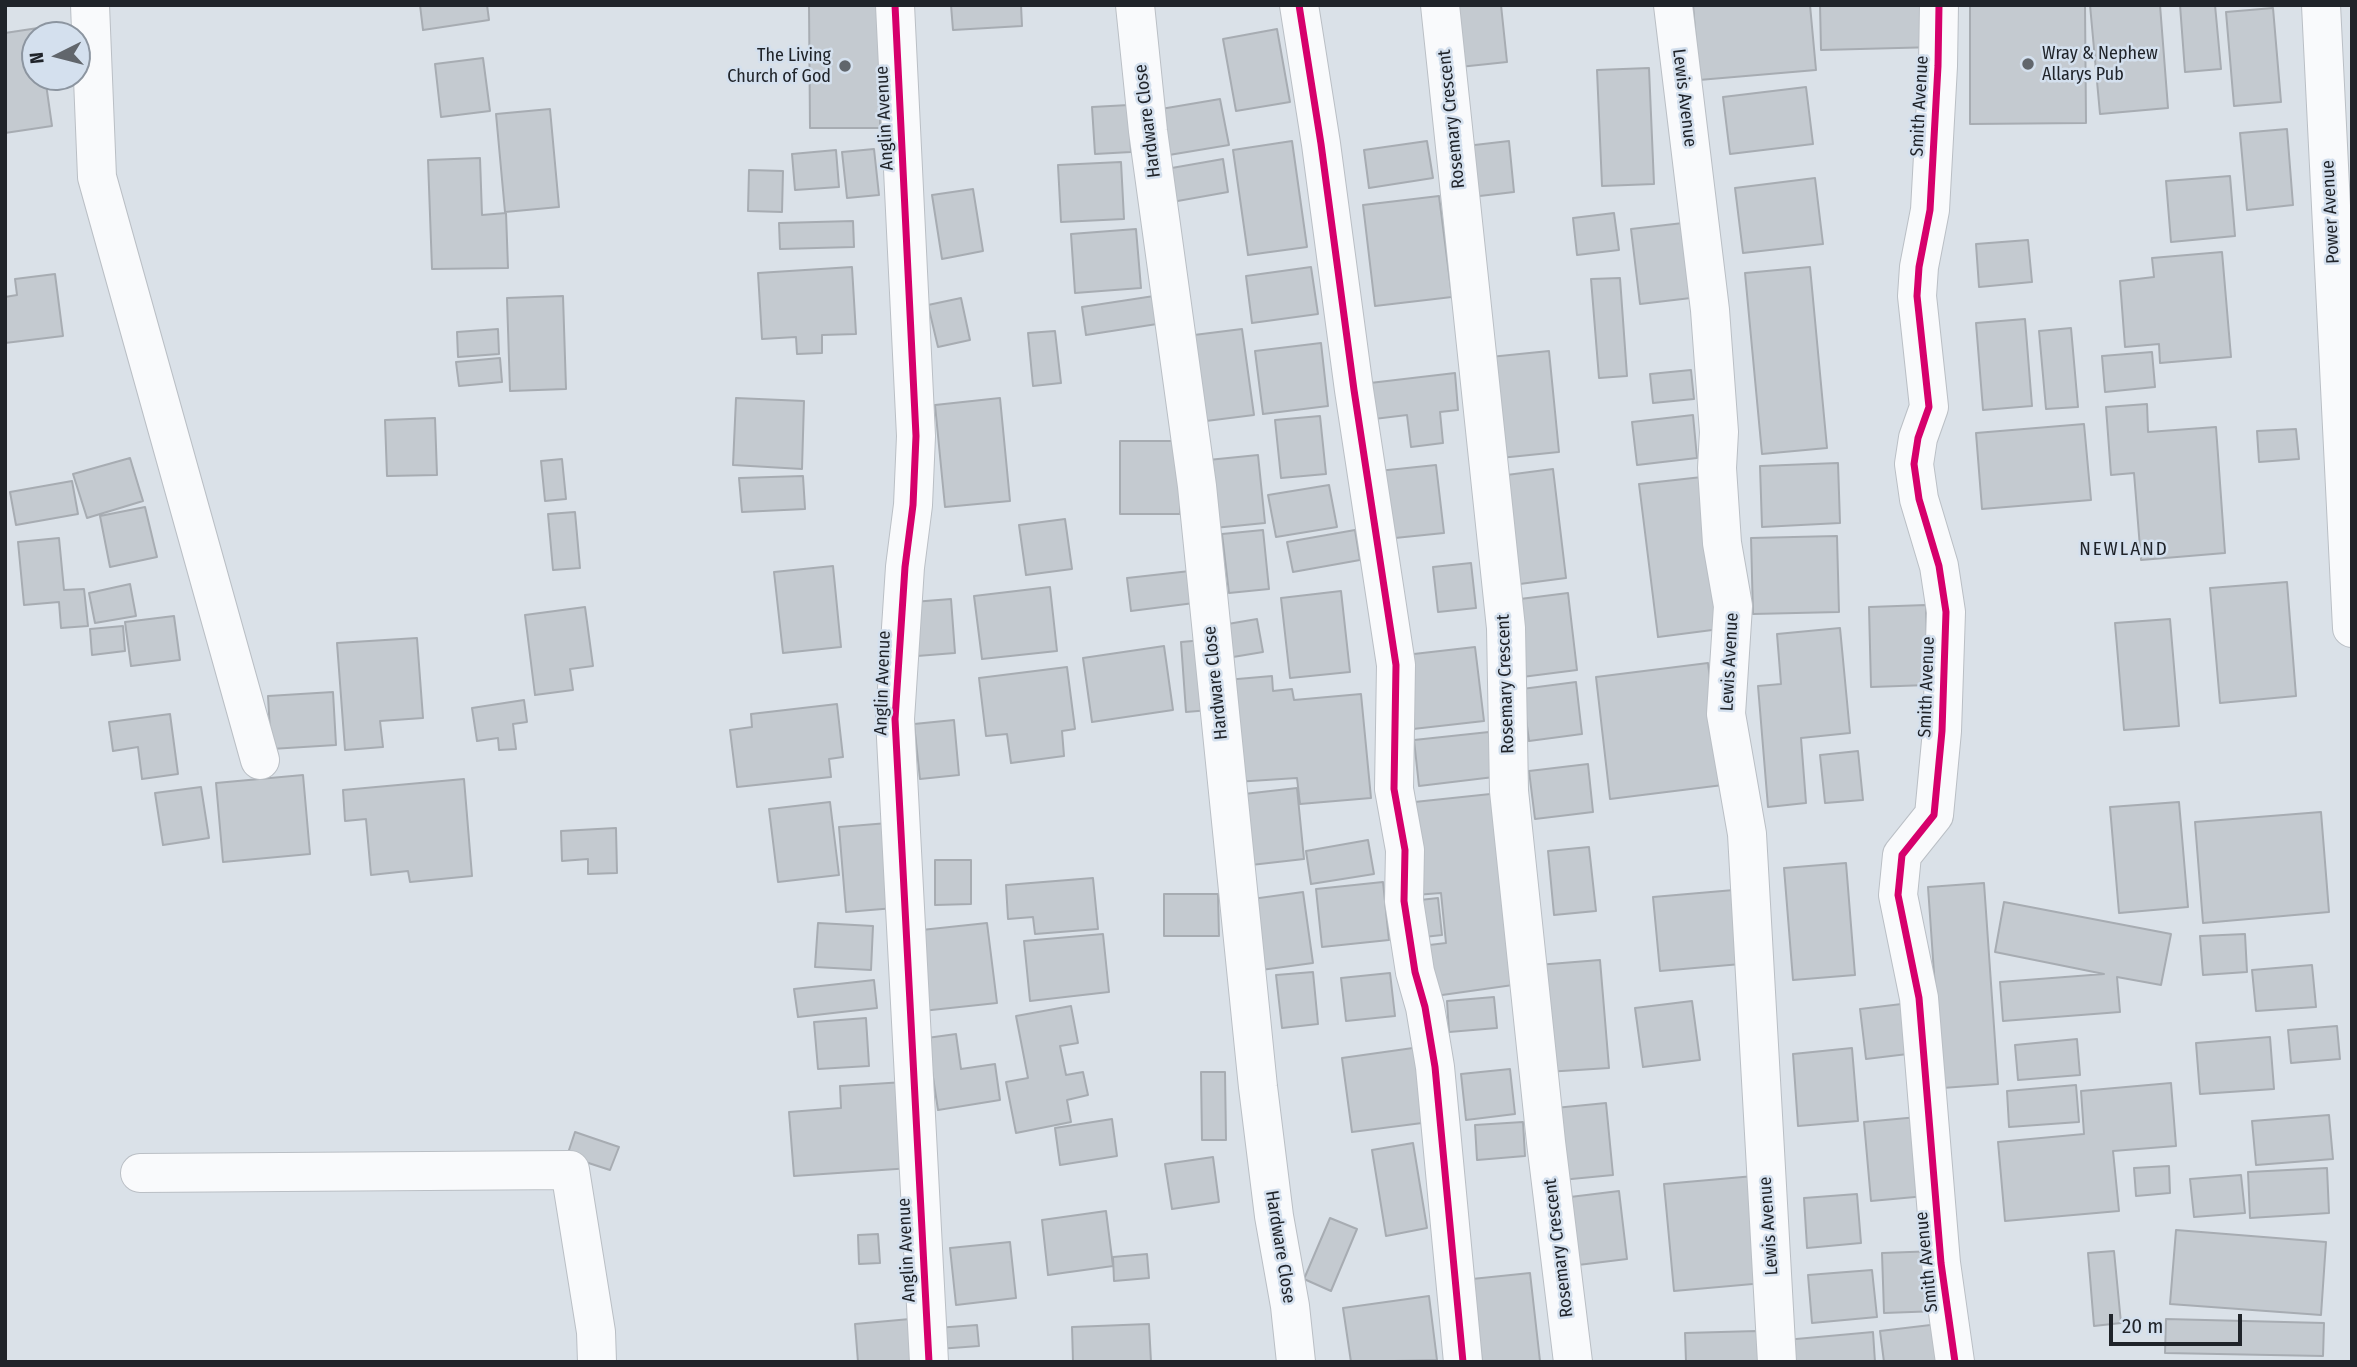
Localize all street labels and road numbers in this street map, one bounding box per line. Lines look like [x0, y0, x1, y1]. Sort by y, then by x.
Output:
street label: Rosemary Crescent [1434, 48, 1470, 190]
street label: Lewis Avenue [1667, 48, 1701, 148]
street label: Smith Avenue [1907, 55, 1933, 157]
street label: Hardware Close [1130, 63, 1166, 179]
street label: Anglin Avenue [871, 65, 899, 171]
street label: Power Avenue [2318, 160, 2344, 264]
street label: Lewis Avenue [1717, 612, 1743, 712]
street label: Rosemary Crescent [1493, 614, 1519, 754]
street label: Hardware Close [1199, 625, 1233, 741]
street label: Anglin Avenue [870, 630, 896, 736]
street label: Smith Avenue [1914, 636, 1940, 738]
street label: Lewis Avenue [1755, 1176, 1783, 1276]
street label: Rosemary Crescent [1540, 1177, 1578, 1319]
street label: Hardware Close [1260, 1189, 1300, 1305]
street label: Anglin Avenue [893, 1197, 921, 1303]
street label: Smith Avenue [1911, 1211, 1943, 1313]

